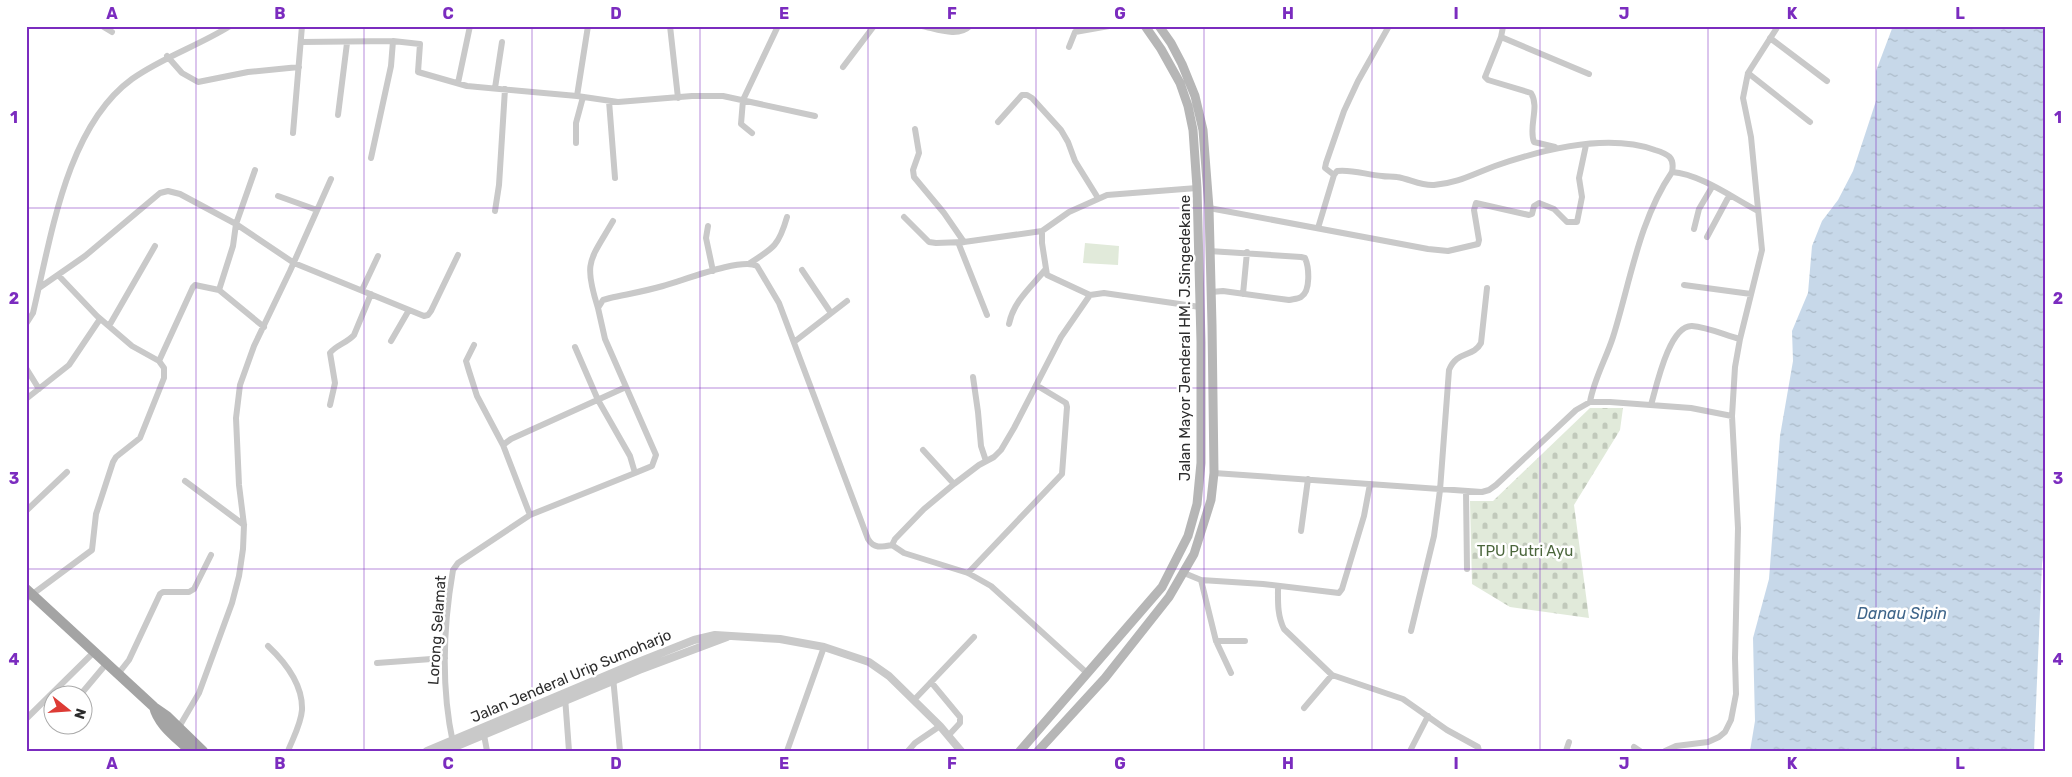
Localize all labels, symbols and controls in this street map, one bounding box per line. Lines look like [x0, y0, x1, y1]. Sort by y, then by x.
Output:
text: A [106, 4, 118, 23]
text: B [274, 4, 286, 23]
text: C [442, 4, 454, 23]
text: D [610, 4, 622, 23]
text: E [779, 4, 789, 23]
text: F [947, 4, 957, 23]
text: G [1114, 4, 1126, 23]
text: H [1282, 4, 1294, 23]
text: I [1453, 4, 1459, 23]
text: J [1619, 4, 1629, 23]
text: K [1787, 4, 1798, 23]
text: L [1955, 4, 1965, 23]
text: 1 [10, 108, 18, 127]
text: 1 [2054, 108, 2062, 127]
street label: Jalan Mayor Jenderal HM. J.Singedekane [1176, 195, 1194, 481]
text: 2 [9, 289, 19, 308]
text: 2 [2053, 289, 2063, 308]
text: 3 [9, 469, 19, 488]
text: 3 [2053, 469, 2063, 488]
park label: TPU Putri Ayu [1477, 542, 1573, 560]
street label: Lorong Selamat [424, 574, 450, 685]
water label: Danau Sipin [1857, 604, 1947, 623]
street label: Jalan Jenderal Urip Sumoharjo [468, 625, 674, 727]
text: 4 [9, 650, 20, 669]
text: 4 [2053, 650, 2064, 669]
north arrow [42, 684, 92, 734]
text: N [70, 706, 90, 721]
text: A [106, 754, 118, 773]
text: B [274, 754, 286, 773]
text: C [442, 754, 454, 773]
text: D [610, 754, 622, 773]
text: E [779, 754, 789, 773]
text: F [947, 754, 957, 773]
text: G [1114, 754, 1126, 773]
text: H [1282, 754, 1294, 773]
text: I [1453, 754, 1459, 773]
text: J [1619, 754, 1629, 773]
text: K [1787, 754, 1798, 773]
text: L [1955, 754, 1965, 773]

